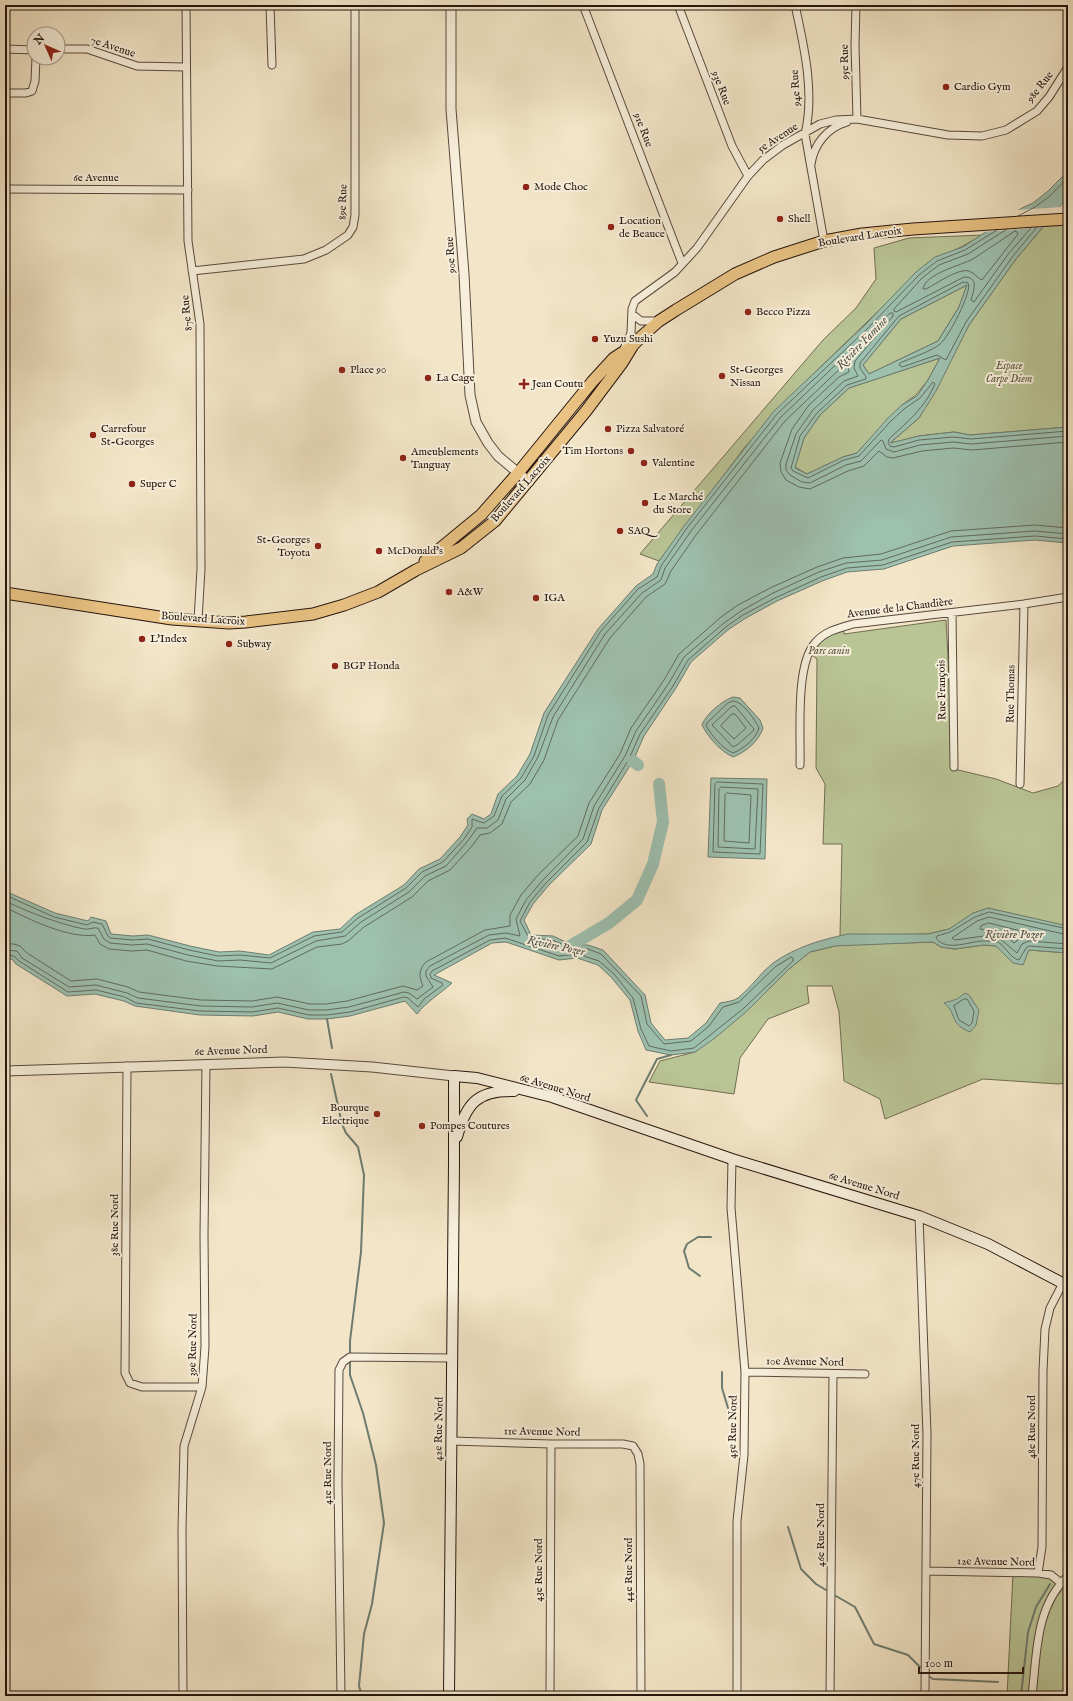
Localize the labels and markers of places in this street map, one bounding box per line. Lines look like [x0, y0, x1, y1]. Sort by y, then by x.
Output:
place label: Cardio Gym [954, 80, 1011, 94]
marker: Cardio Gym [941, 82, 951, 92]
place label: Mode Choc [534, 180, 588, 194]
marker: Mode Choc [521, 182, 531, 192]
place label: Shell [788, 212, 811, 226]
place label: Location de Beauce [619, 214, 665, 241]
marker: Shell [775, 214, 785, 224]
marker: Location de Beauce [606, 222, 616, 232]
place label: Becco Pizza [756, 305, 811, 319]
marker: Becco Pizza [743, 307, 753, 317]
place label: Yuzu Sushi [603, 332, 653, 346]
marker: Yuzu Sushi [590, 334, 600, 344]
place label: Place 90 [350, 363, 387, 377]
place label: St-Georges Nissan [730, 363, 783, 390]
marker: Place 90 [337, 365, 347, 375]
place label: La Cage [436, 371, 475, 385]
marker: St-Georges Nissan [717, 371, 727, 381]
marker: La Cage [423, 373, 433, 383]
place label: Jean Coutu [530, 377, 584, 391]
marker: Jean Coutu [519, 379, 529, 389]
place label: Carrefour St-Georges [101, 422, 154, 449]
place label: Pizza Salvatoré [616, 422, 684, 436]
marker: Pizza Salvatoré [603, 424, 613, 434]
marker: Carrefour St-Georges [88, 430, 98, 440]
place label: Tim Hortons [563, 444, 623, 458]
place label: Ameublements Tanguay [410, 445, 479, 472]
marker: Tim Hortons [626, 446, 636, 456]
marker: Ameublements Tanguay [398, 453, 408, 463]
place label: Valentine [651, 456, 695, 470]
marker: Valentine [639, 458, 649, 468]
place label: Super C [140, 477, 177, 491]
marker: Super C [127, 479, 137, 489]
place label: Le Marché du Store [653, 490, 703, 517]
marker: Le Marché du Store [640, 498, 650, 508]
place label: SAQ [628, 524, 658, 538]
marker: SAQ [615, 526, 625, 536]
place label: St-Georges Toyota [257, 533, 310, 560]
marker: St-Georges Toyota [313, 541, 323, 551]
place label: McDonald's [387, 544, 443, 558]
marker: McDonald's [374, 546, 384, 556]
place label: A&W [456, 585, 484, 599]
marker: A&W [444, 587, 454, 597]
place label: IGA [544, 591, 565, 605]
marker: IGA [531, 593, 541, 603]
place label: L'Index [150, 632, 188, 646]
marker: L'Index [137, 634, 147, 644]
place label: Subway [237, 637, 272, 651]
marker: Subway [224, 639, 234, 649]
place label: BGP Honda [343, 659, 400, 673]
marker: BGP Honda [330, 661, 340, 671]
place label: Bourque Electrique [322, 1101, 369, 1128]
marker: Bourque Electrique [372, 1109, 382, 1119]
place label: Pompes Coutures [430, 1119, 510, 1133]
marker: Pompes Coutures [417, 1121, 427, 1131]

